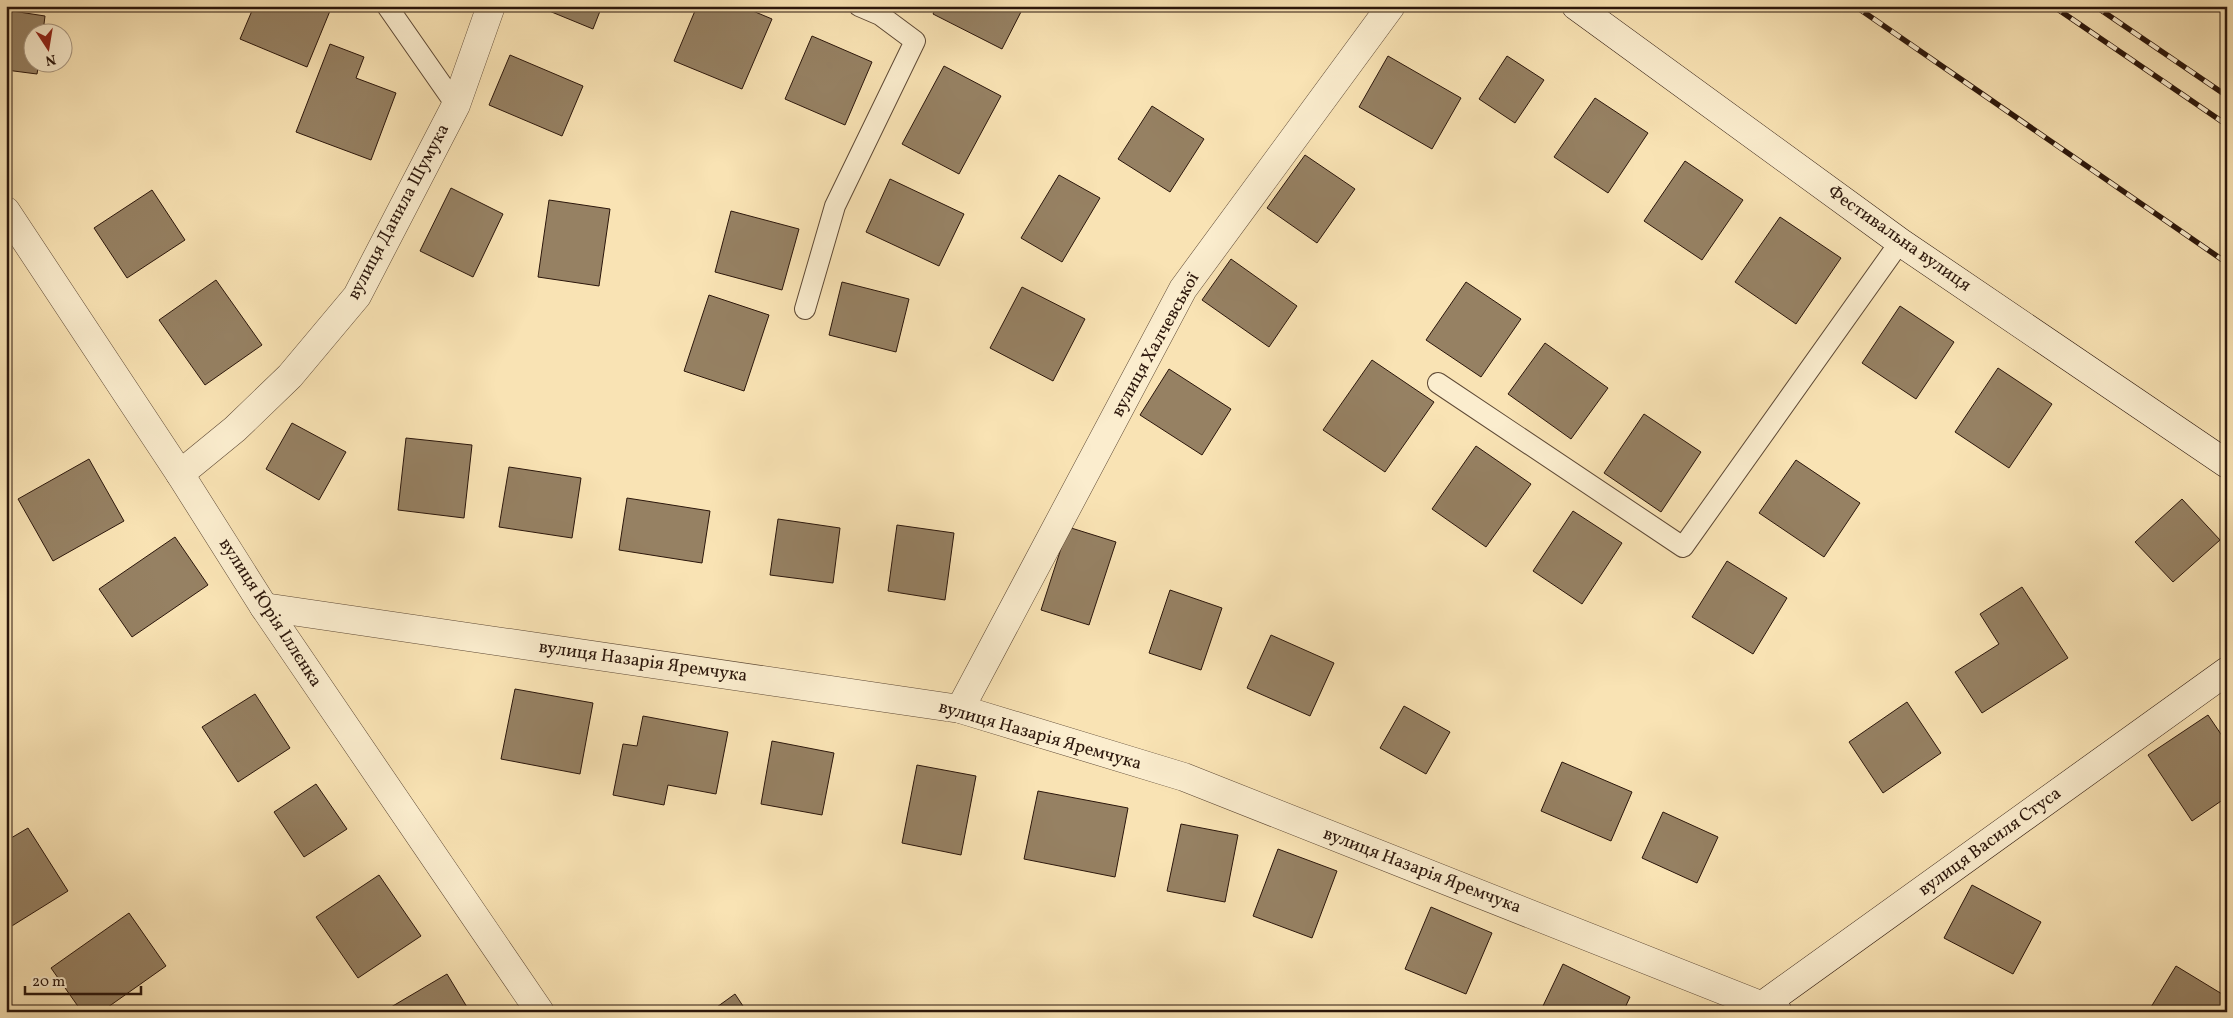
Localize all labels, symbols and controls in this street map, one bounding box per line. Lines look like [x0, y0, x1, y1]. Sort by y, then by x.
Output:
north arrow [22, 22, 72, 72]
text: N [43, 49, 57, 70]
street label: вулиця Данила Шумука [342, 120, 456, 304]
street label: Фестивальна вулиця [1822, 180, 1976, 298]
street label: вулиця Халчевської [1106, 268, 1206, 422]
street label: вулиця Юрія Іллєнка [212, 534, 328, 692]
street label: вулиця Назарія Яремчука [537, 635, 749, 689]
street label: вулиця Назарія Яремчука [935, 695, 1145, 777]
street label: вулиця Василя Стуса [1913, 782, 2067, 902]
street label: вулиця Назарія Яремчука [1319, 822, 1525, 920]
scale bar [25, 963, 141, 995]
text: 20 m [32, 972, 65, 993]

